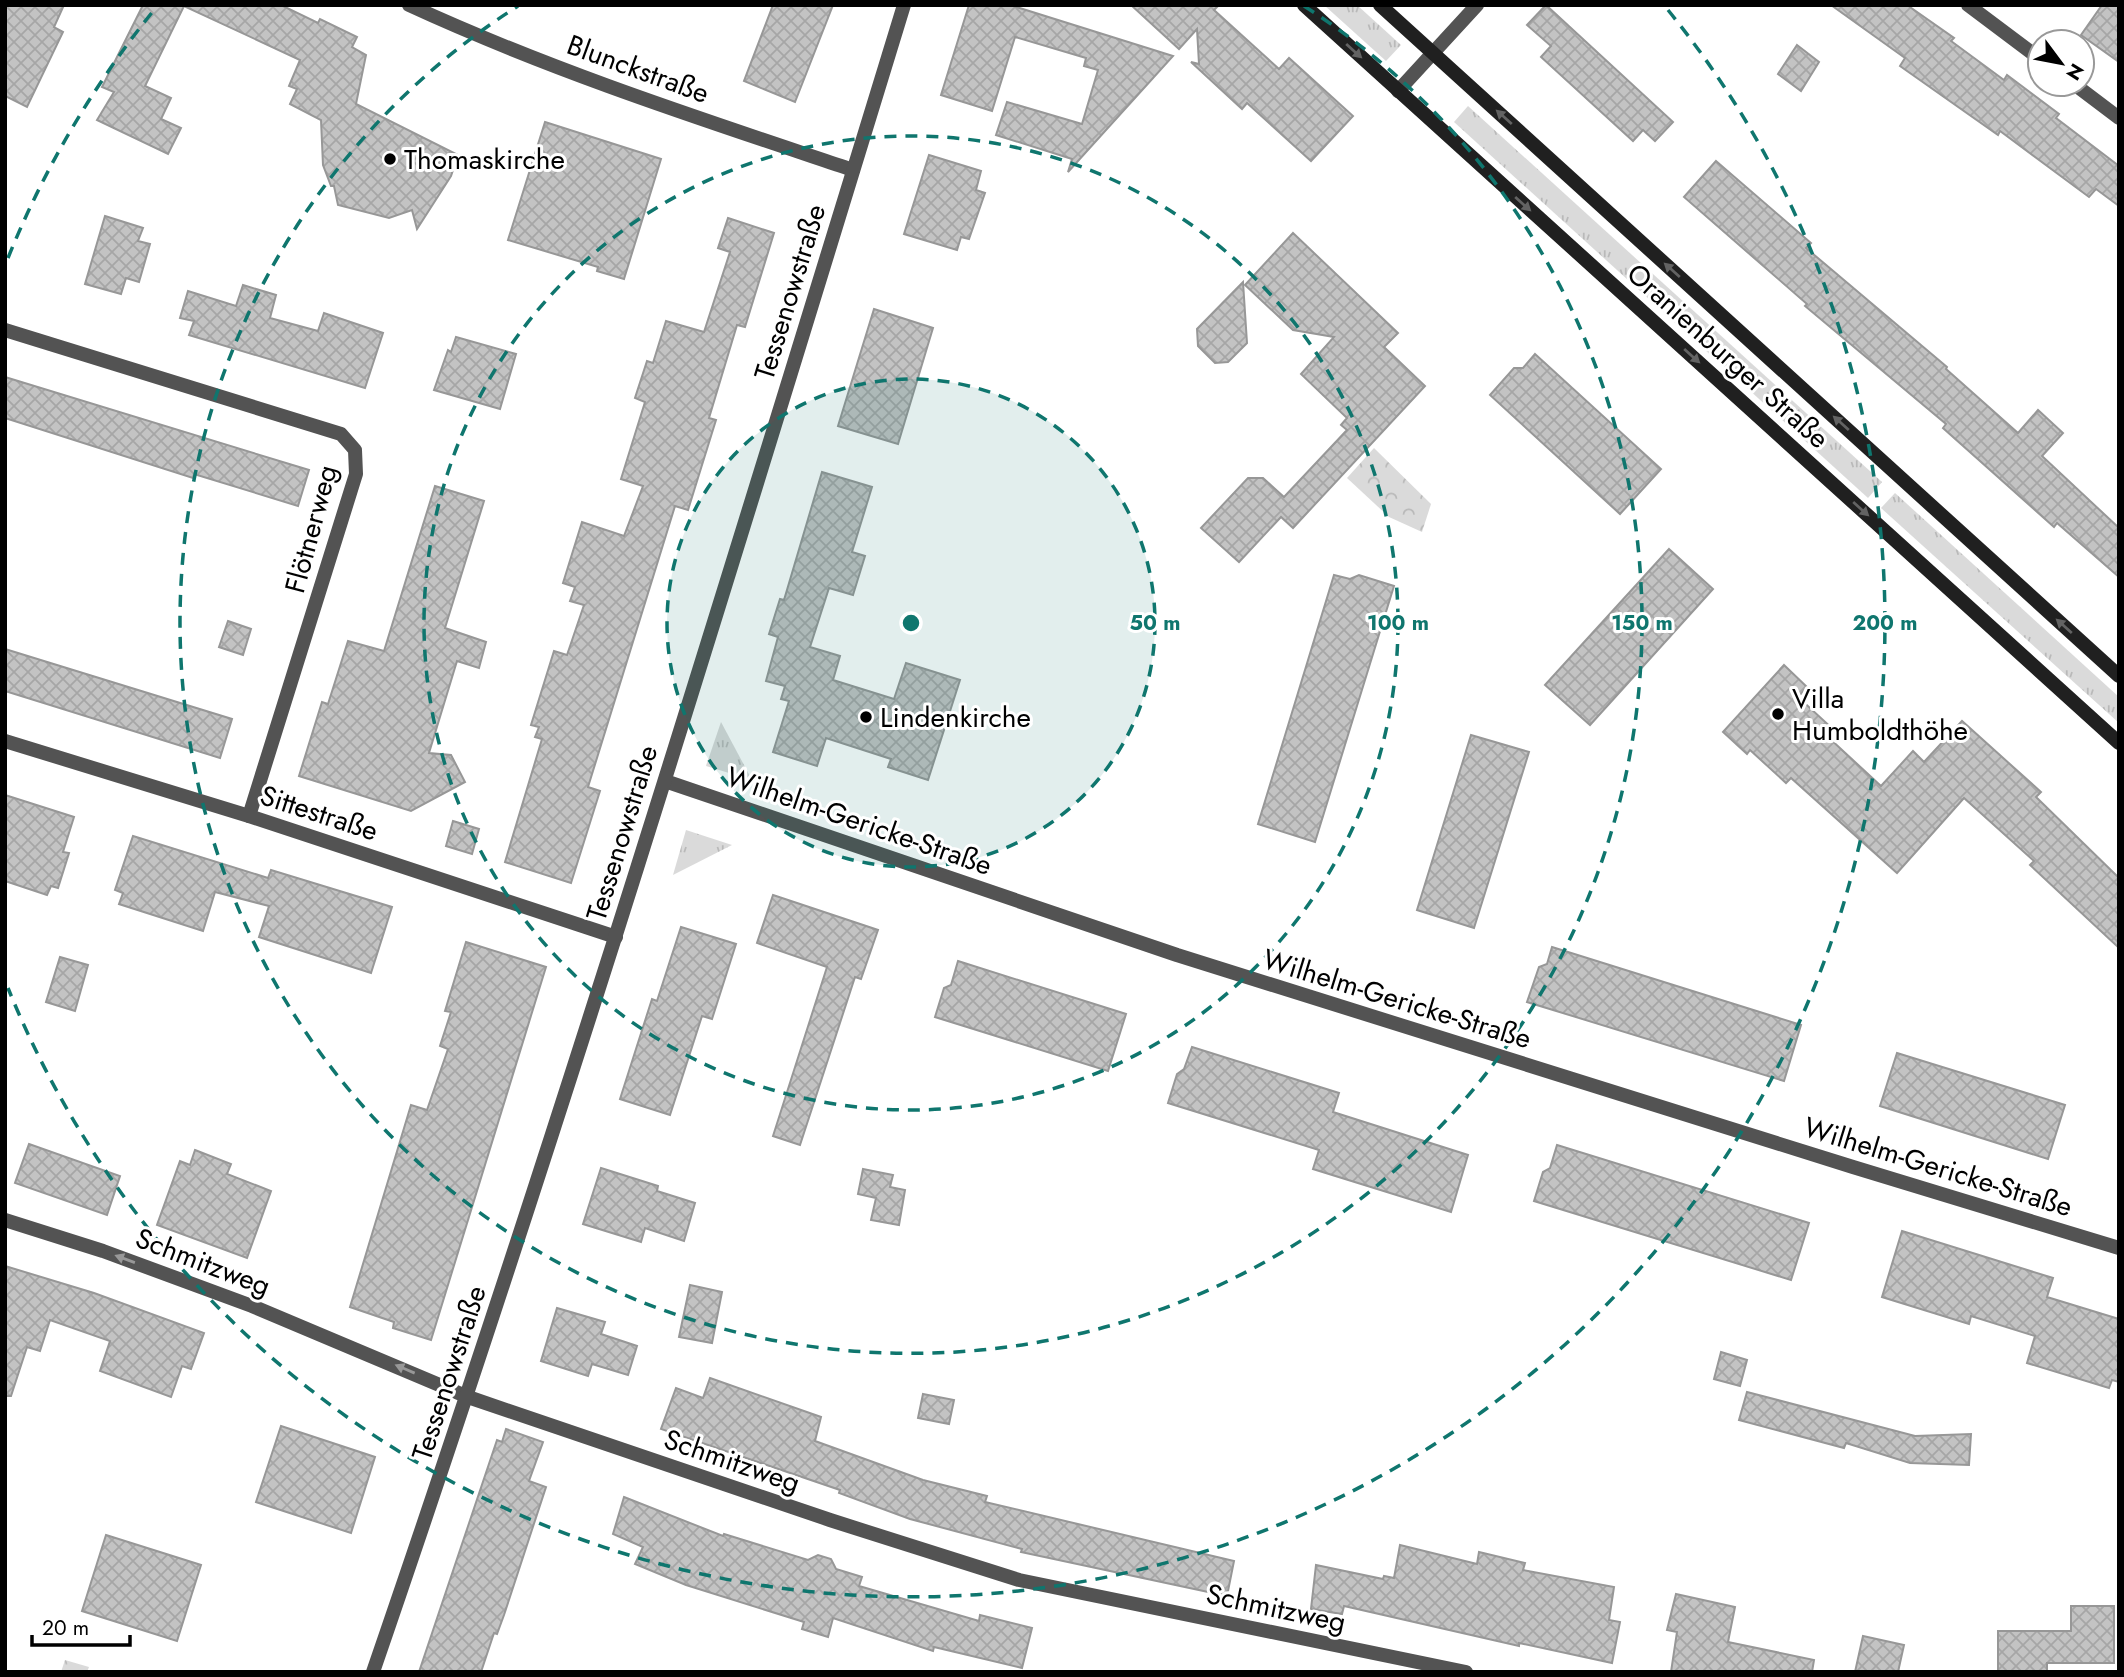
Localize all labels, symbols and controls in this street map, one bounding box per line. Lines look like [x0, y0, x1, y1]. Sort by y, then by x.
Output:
street label: Blunckstraße [561, 24, 715, 114]
north arrow [2026, 28, 2096, 98]
one-way arrow [1345, 43, 1363, 59]
text: N [2060, 58, 2090, 85]
one-way arrow [1496, 110, 1513, 126]
place label: Thomaskirche [404, 139, 565, 180]
marker: Thomaskirche [382, 151, 398, 167]
one-way arrow [1514, 195, 1531, 211]
street label: Tessenowstraße [744, 199, 836, 385]
street label: Oranienburger Straße [1618, 254, 1838, 458]
one-way arrow [1664, 263, 1681, 278]
one-way arrow [1683, 348, 1701, 364]
one-way arrow [1832, 415, 1850, 431]
street label: Flötnerweg [274, 460, 348, 598]
one-way arrow [1852, 500, 1869, 516]
text: 50 m [1130, 608, 1180, 638]
text: 100 m [1367, 608, 1429, 638]
text: 150 m [1611, 608, 1673, 638]
text: 200 m [1852, 608, 1918, 638]
centre of rings [899, 611, 923, 635]
one-way arrow [2056, 618, 2073, 634]
place label: Villa Humboldthöhe [1792, 678, 1968, 751]
place label: Lindenkirche [880, 697, 1031, 738]
marker: Villa Humboldthöhe [1770, 706, 1786, 722]
marker: Lindenkirche [858, 709, 874, 725]
street label: Tessenowstraße [576, 740, 668, 926]
street label: Wilhelm-Gericke-Straße [721, 756, 997, 886]
street label: Sittestraße [255, 775, 383, 851]
street label: Wilhelm-Gericke-Straße [1258, 939, 1536, 1059]
street label: Wilhelm-Gericke-Straße [1799, 1107, 2077, 1227]
street label: Schmitzweg [130, 1217, 276, 1307]
one-way arrow [115, 1253, 136, 1264]
street label: Tessenowstraße [401, 1280, 497, 1466]
one-way arrow [395, 1364, 416, 1375]
street label: Schmitzweg [658, 1419, 806, 1503]
street label: Schmitzweg [1202, 1573, 1350, 1643]
scale bar [32, 1604, 130, 1648]
text: 20 m [42, 1613, 89, 1643]

